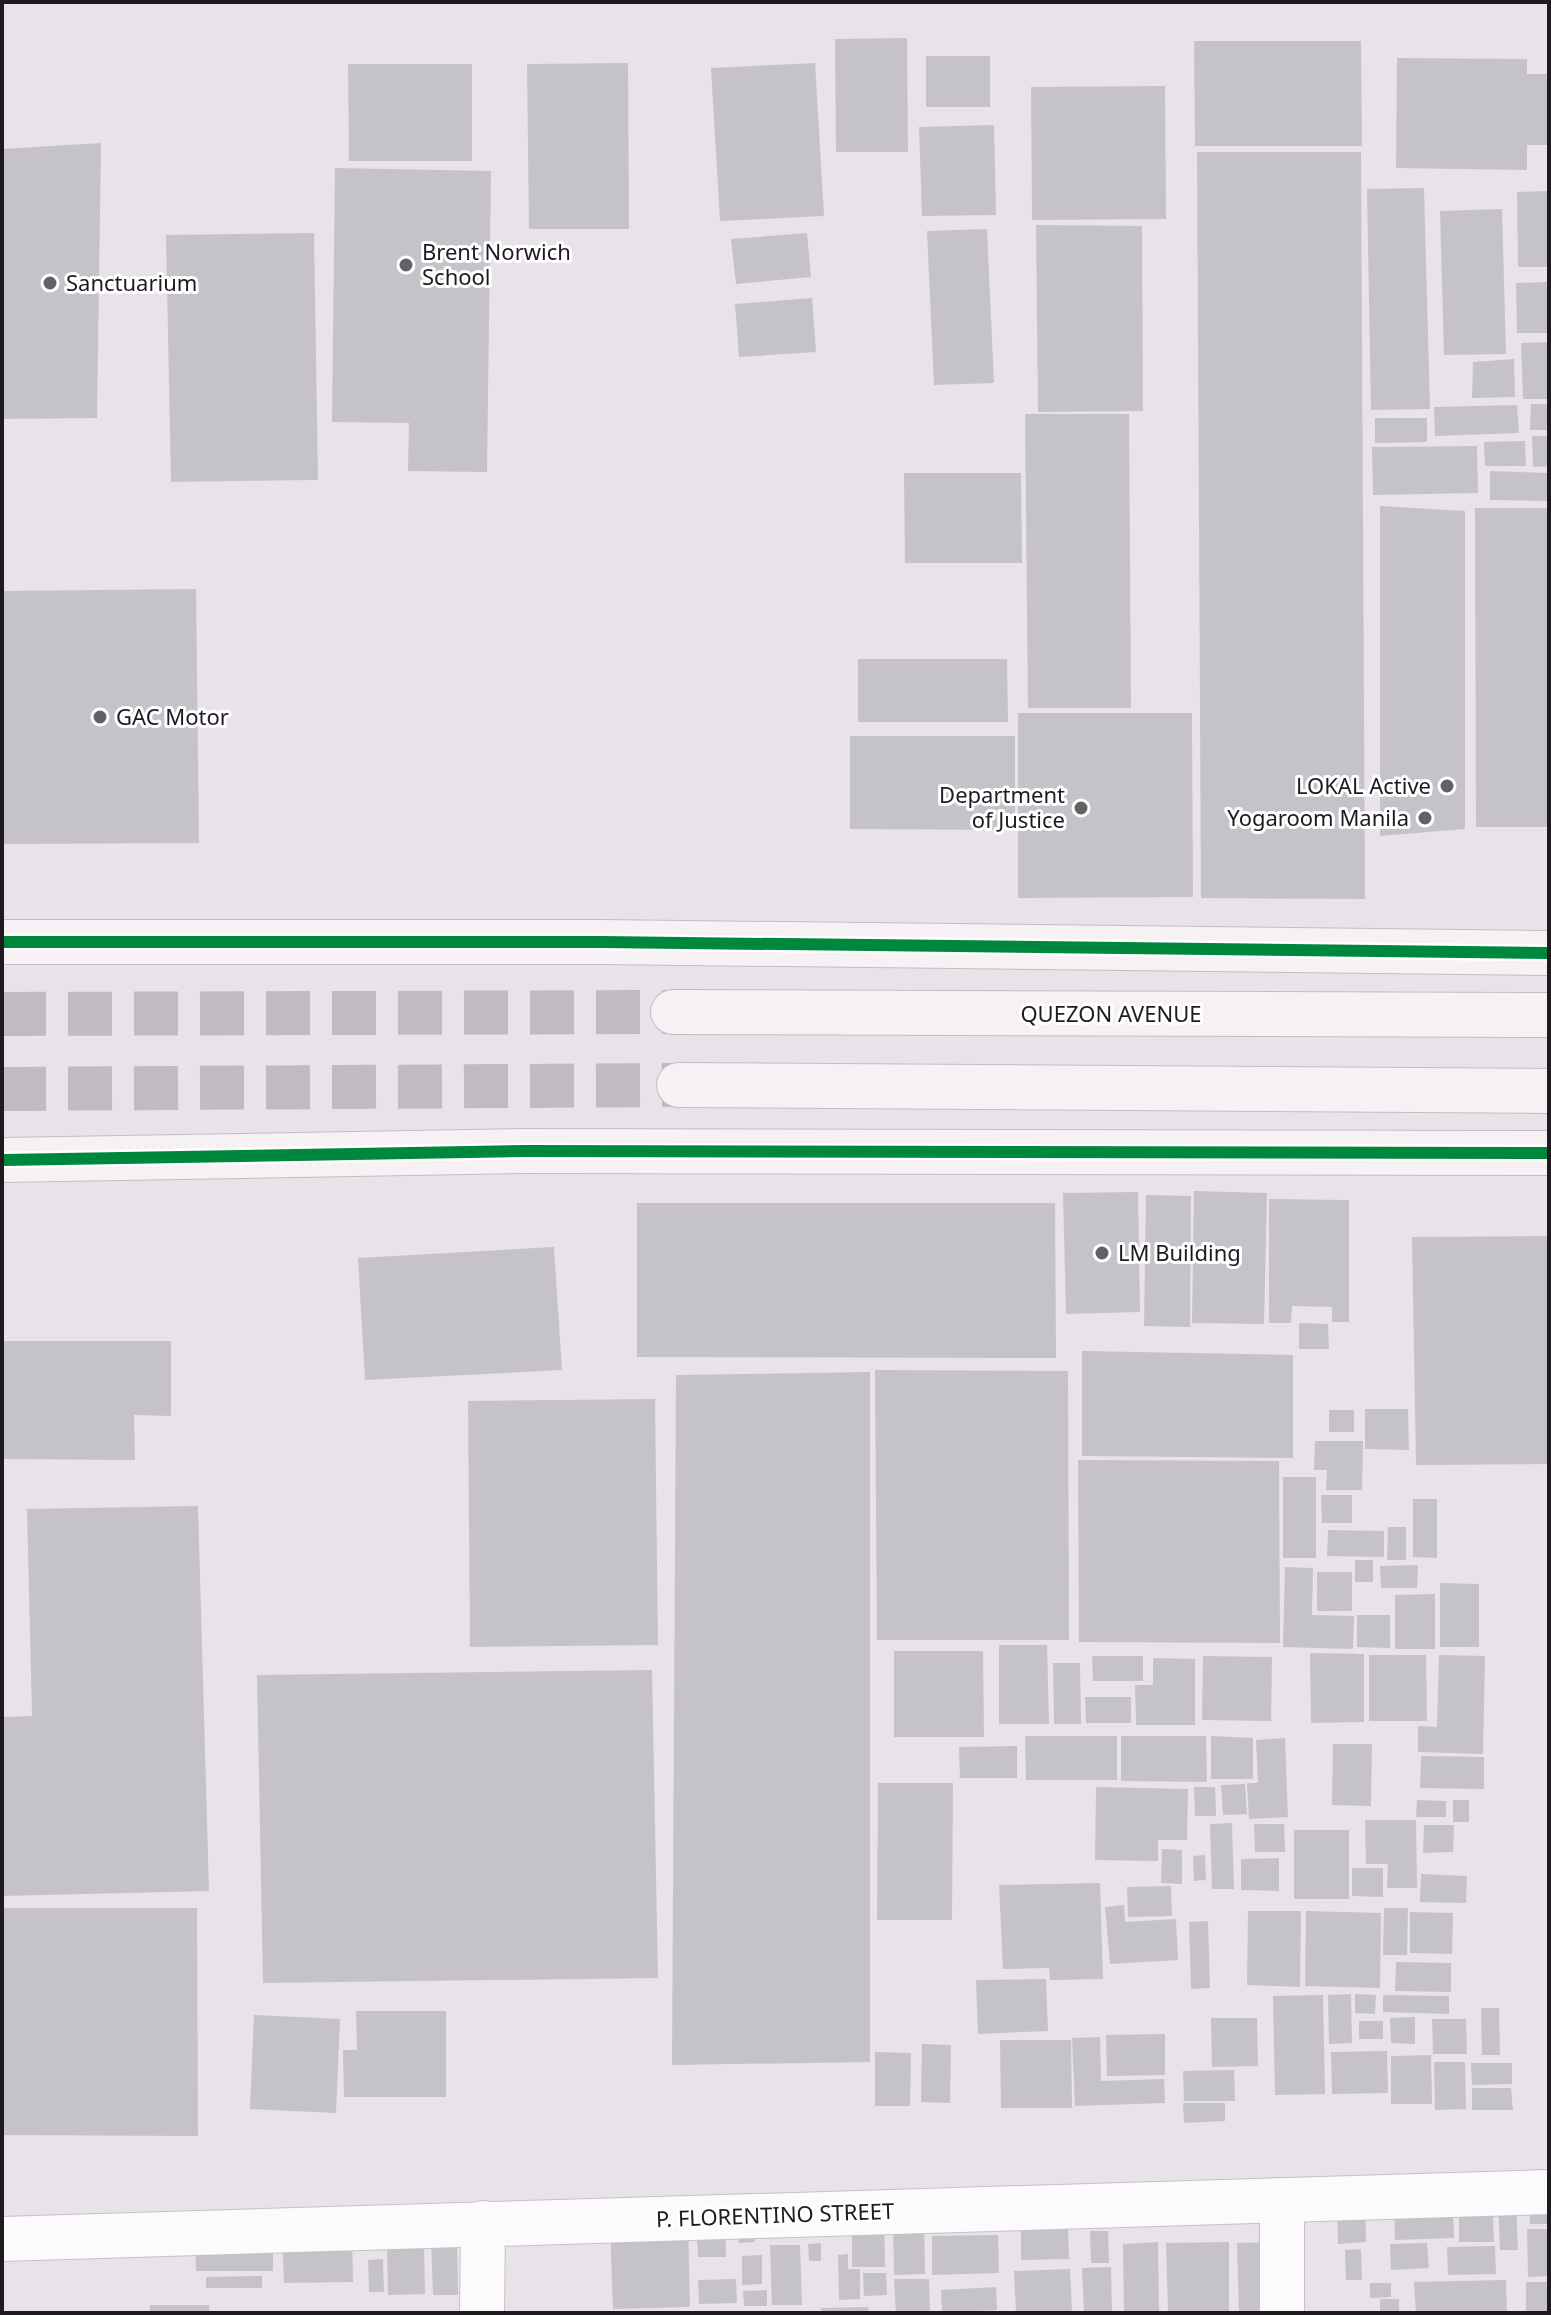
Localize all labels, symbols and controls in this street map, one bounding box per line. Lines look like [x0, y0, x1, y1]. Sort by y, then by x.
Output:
place label: Brent Norwich School [422, 236, 571, 291]
marker: Brent Norwich School [397, 256, 415, 274]
place label: Sanctuarium [66, 267, 197, 297]
marker: Sanctuarium [41, 274, 59, 292]
place label: GAC Motor [116, 701, 229, 731]
marker: GAC Motor [91, 708, 109, 726]
place label: LOKAL Active [1296, 770, 1431, 800]
marker: LOKAL Active [1438, 777, 1456, 795]
place label: Department of Justice [939, 779, 1065, 834]
marker: Department of Justice [1072, 799, 1090, 817]
place label: Yogaroom Manila [1227, 802, 1409, 832]
marker: Yogaroom Manila [1416, 809, 1434, 827]
street label: QUEZON AVENUE [1020, 998, 1202, 1028]
place label: LM Building [1118, 1237, 1241, 1267]
marker: LM Building [1093, 1244, 1111, 1262]
street label: P. FLORENTINO STREET [655, 2195, 895, 2233]

